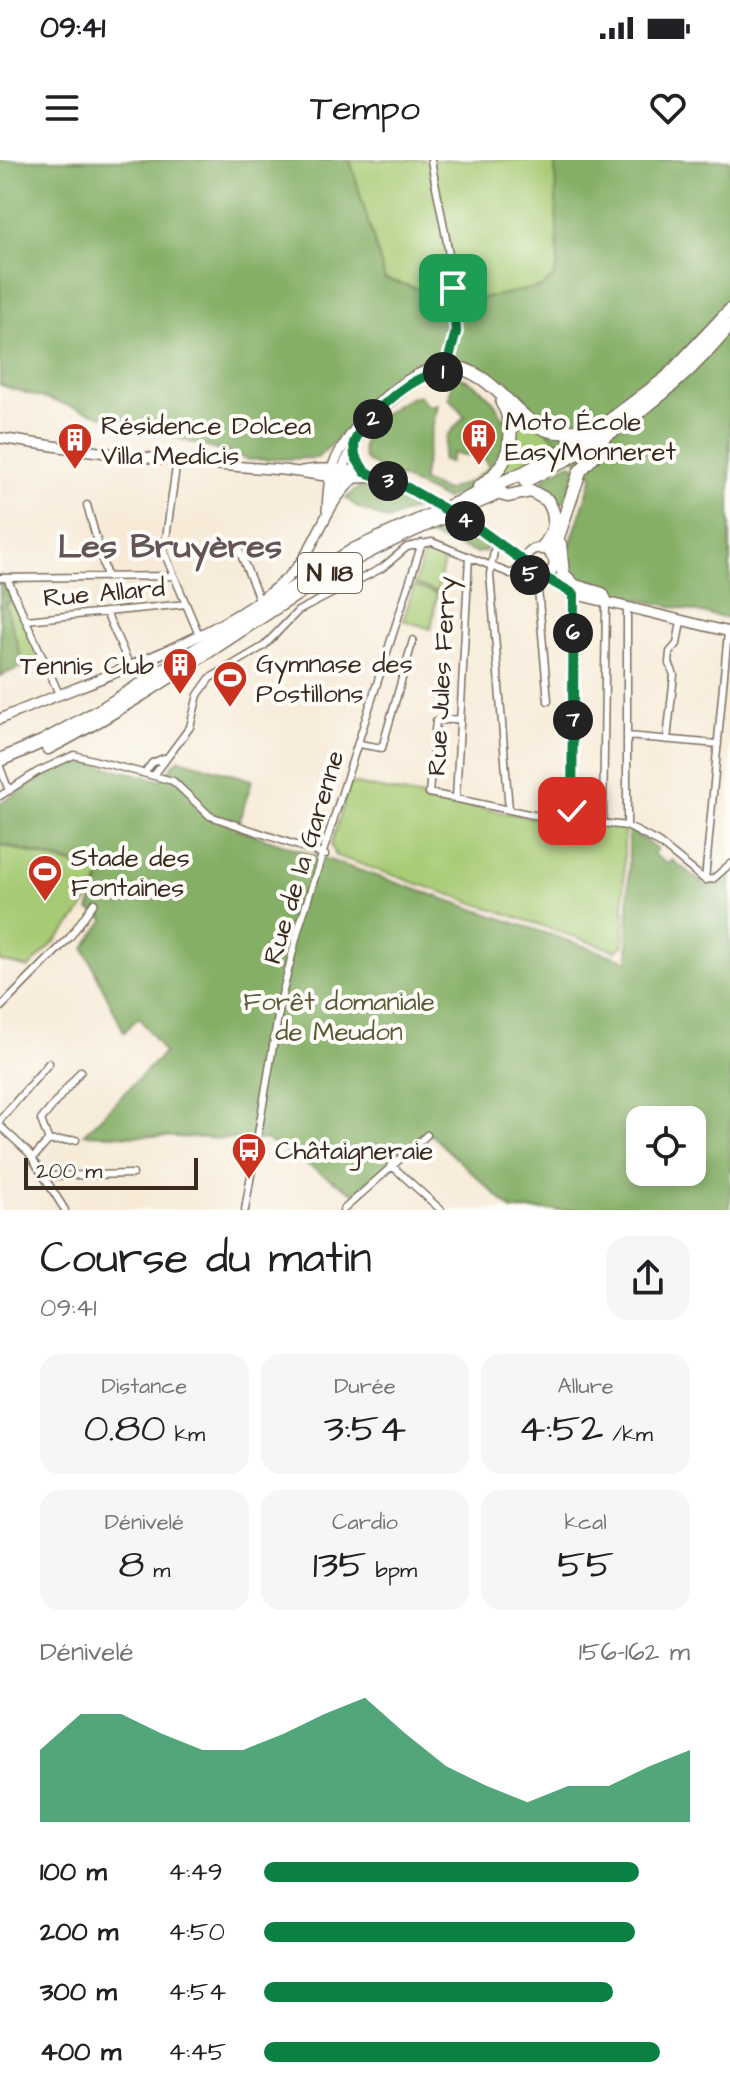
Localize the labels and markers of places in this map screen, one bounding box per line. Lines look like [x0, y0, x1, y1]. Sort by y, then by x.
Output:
pin [419, 254, 487, 322]
pin: 1 [423, 352, 463, 392]
pin: 2 [353, 399, 393, 439]
place label: Moto École EasyMonneret [505, 404, 677, 472]
place label: Résidence Dolcea Villa Medicis [101, 408, 311, 474]
building icon: Moto École EasyMonneret [460, 417, 498, 467]
building icon: Résidence Dolcea Villa Medicis [56, 421, 94, 471]
pin: 3 [368, 461, 408, 501]
pin: 4 [445, 501, 485, 541]
pin: 5 [510, 555, 550, 595]
pin: 6 [553, 613, 593, 653]
building icon: Tennis Club [161, 646, 199, 696]
place label: Gymnase des Postillons [256, 646, 413, 712]
place label: Tennis Club [20, 648, 154, 684]
sports icon: Gymnase des Postillons [211, 659, 249, 709]
pin: 7 [553, 700, 593, 740]
pin [538, 777, 606, 845]
place label: Stade des Fontaines [71, 840, 190, 906]
sports icon: Stade des Fontaines [26, 853, 64, 903]
bus stop icon: Châtaigneraie [230, 1131, 268, 1181]
place label: Châtaigneraie [275, 1133, 433, 1171]

